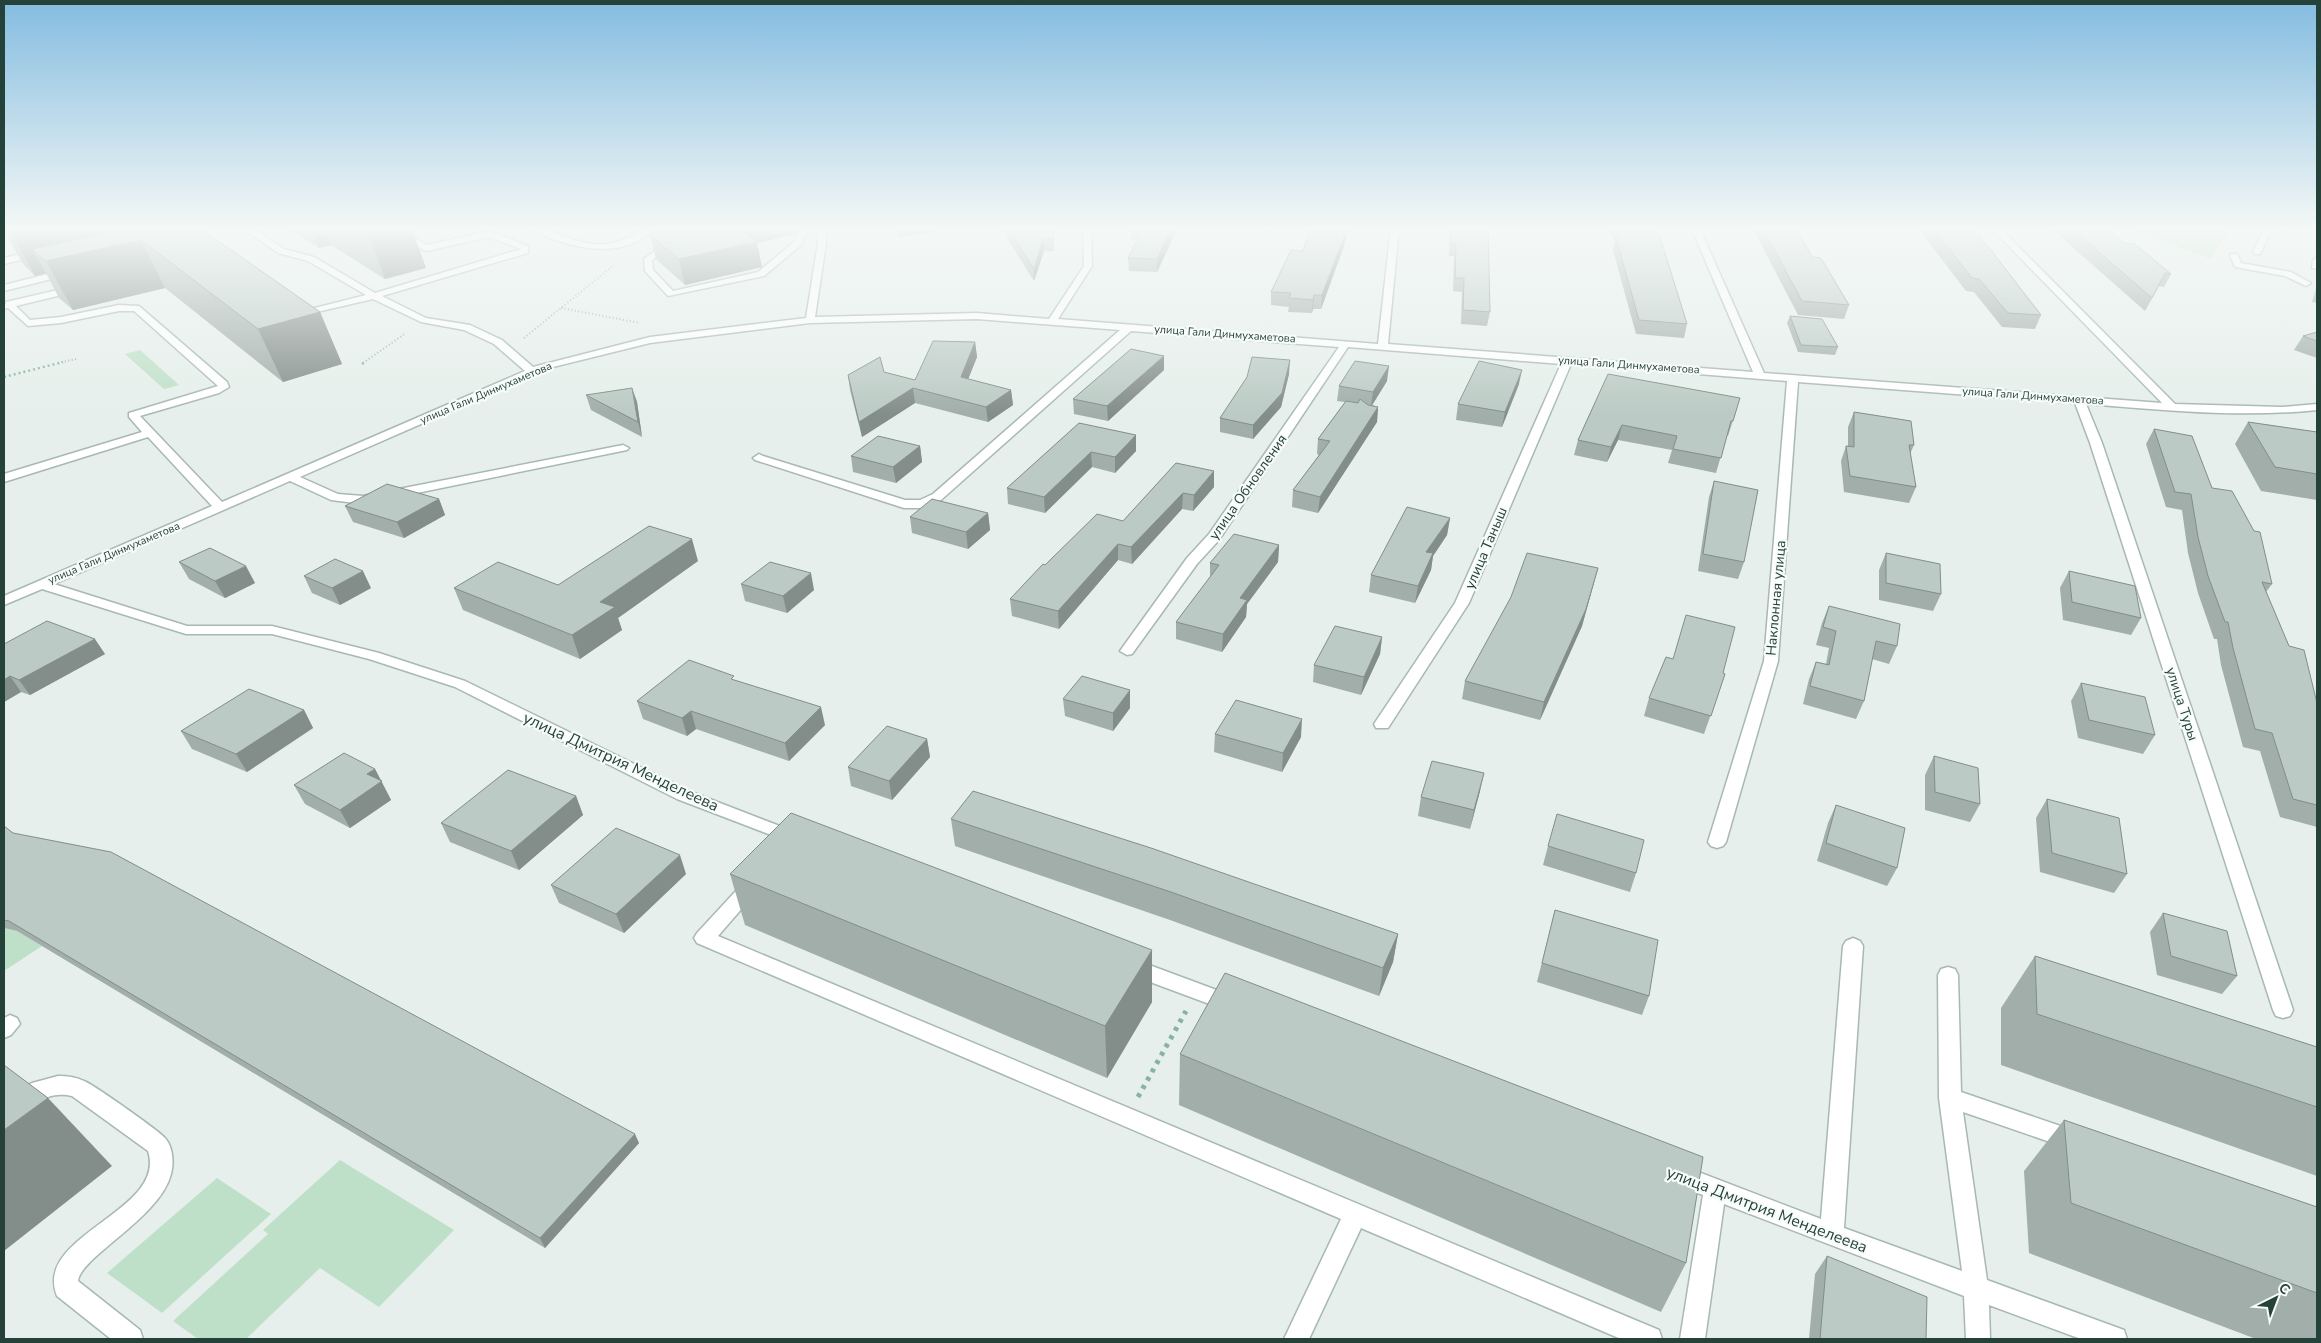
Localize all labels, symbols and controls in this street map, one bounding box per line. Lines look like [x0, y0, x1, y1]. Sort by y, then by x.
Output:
street label: улица Гали Динмухаметова [1154, 322, 1296, 346]
street label: улица Гали Динмухаметова [1558, 353, 1700, 377]
street label: улица Гали Динмухаметова [418, 358, 554, 428]
street label: улица Гали Динмухаметова [1962, 384, 2104, 408]
street label: улица Обновления [1204, 430, 1292, 544]
street label: улица Таныш [1460, 504, 1512, 592]
street label: улица Гали Динмухаметова [46, 518, 182, 588]
street label: Наклонная улица [1761, 540, 1791, 656]
street label: улица Туры [2161, 665, 2203, 743]
street label: улица Дмитрия Менделеева [520, 707, 722, 817]
street label: улица Дмитрия Менделеева [1663, 1161, 1871, 1259]
north arrow [2251, 1273, 2301, 1323]
text: С [2274, 1278, 2295, 1299]

